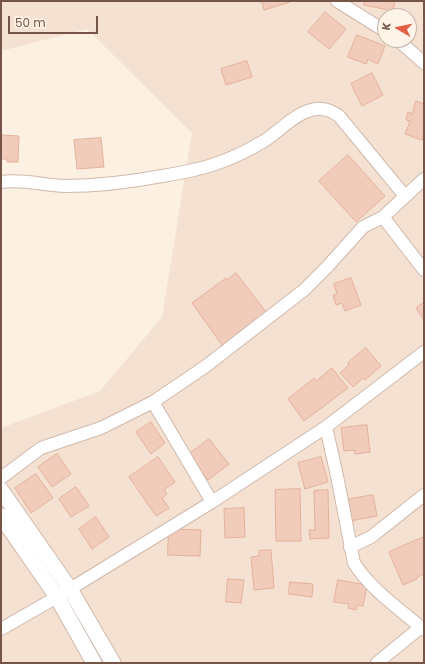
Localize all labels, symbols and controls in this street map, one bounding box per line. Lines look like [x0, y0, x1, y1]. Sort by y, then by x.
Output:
scale bar [10, 8, 100, 34]
north arrow [377, 8, 417, 48]
text: 50 m [15, 14, 46, 31]
text: K [378, 21, 395, 31]

